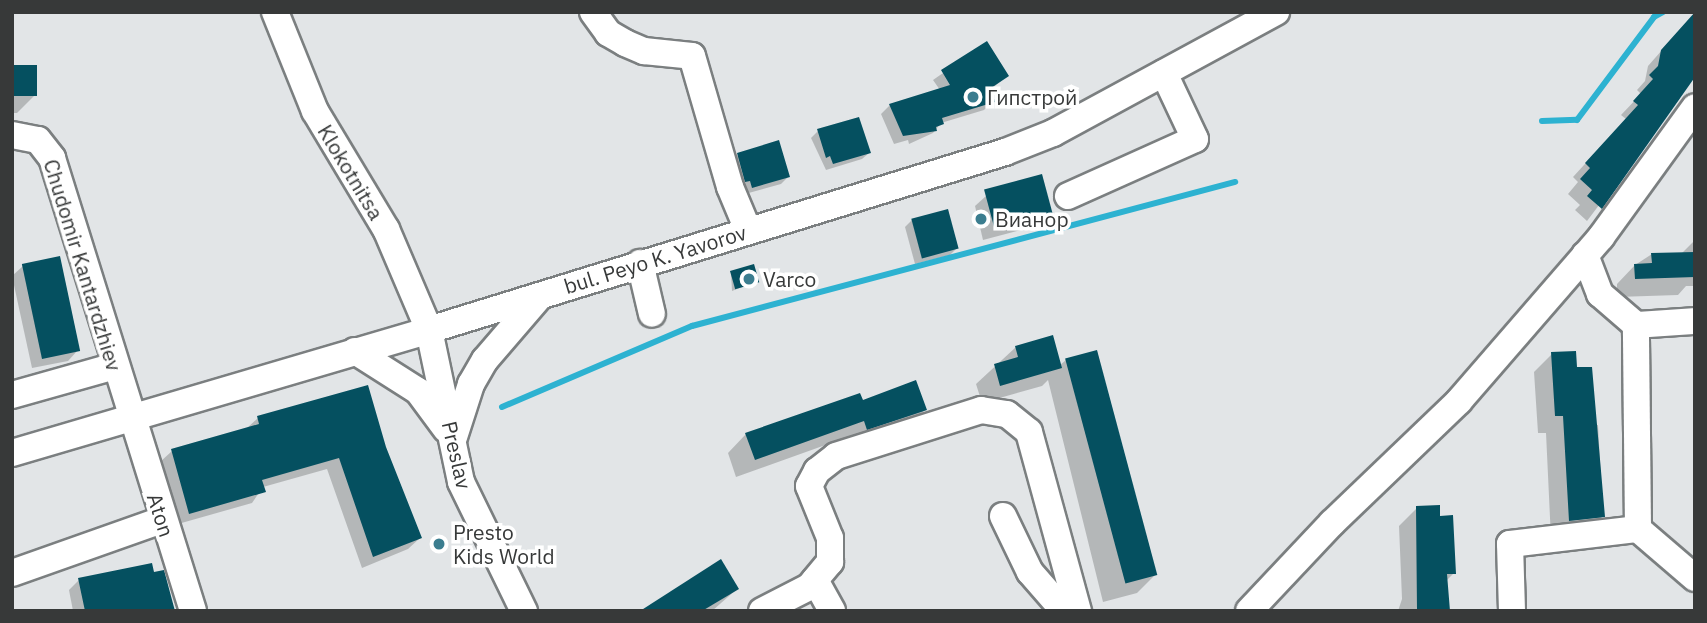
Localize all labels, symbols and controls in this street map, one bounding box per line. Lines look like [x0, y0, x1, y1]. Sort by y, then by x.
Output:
place label: Гипстрой [987, 84, 1077, 110]
marker: Гипстрой [965, 89, 981, 105]
street label: Klokotnitsa [313, 120, 389, 224]
street label: Chudomir Kantardzhiev [39, 156, 127, 374]
place label: Вианор [995, 206, 1069, 232]
marker: Вианор [973, 211, 989, 227]
street label: bul. Peyo K. Yavorov [561, 219, 749, 299]
place label: Varco [763, 266, 816, 292]
marker: Varco [741, 271, 757, 287]
street label: Preslav [437, 419, 477, 491]
street label: Aton [142, 490, 180, 540]
place label: Presto Kids World [453, 519, 555, 569]
marker: Presto Kids World [431, 536, 447, 552]

